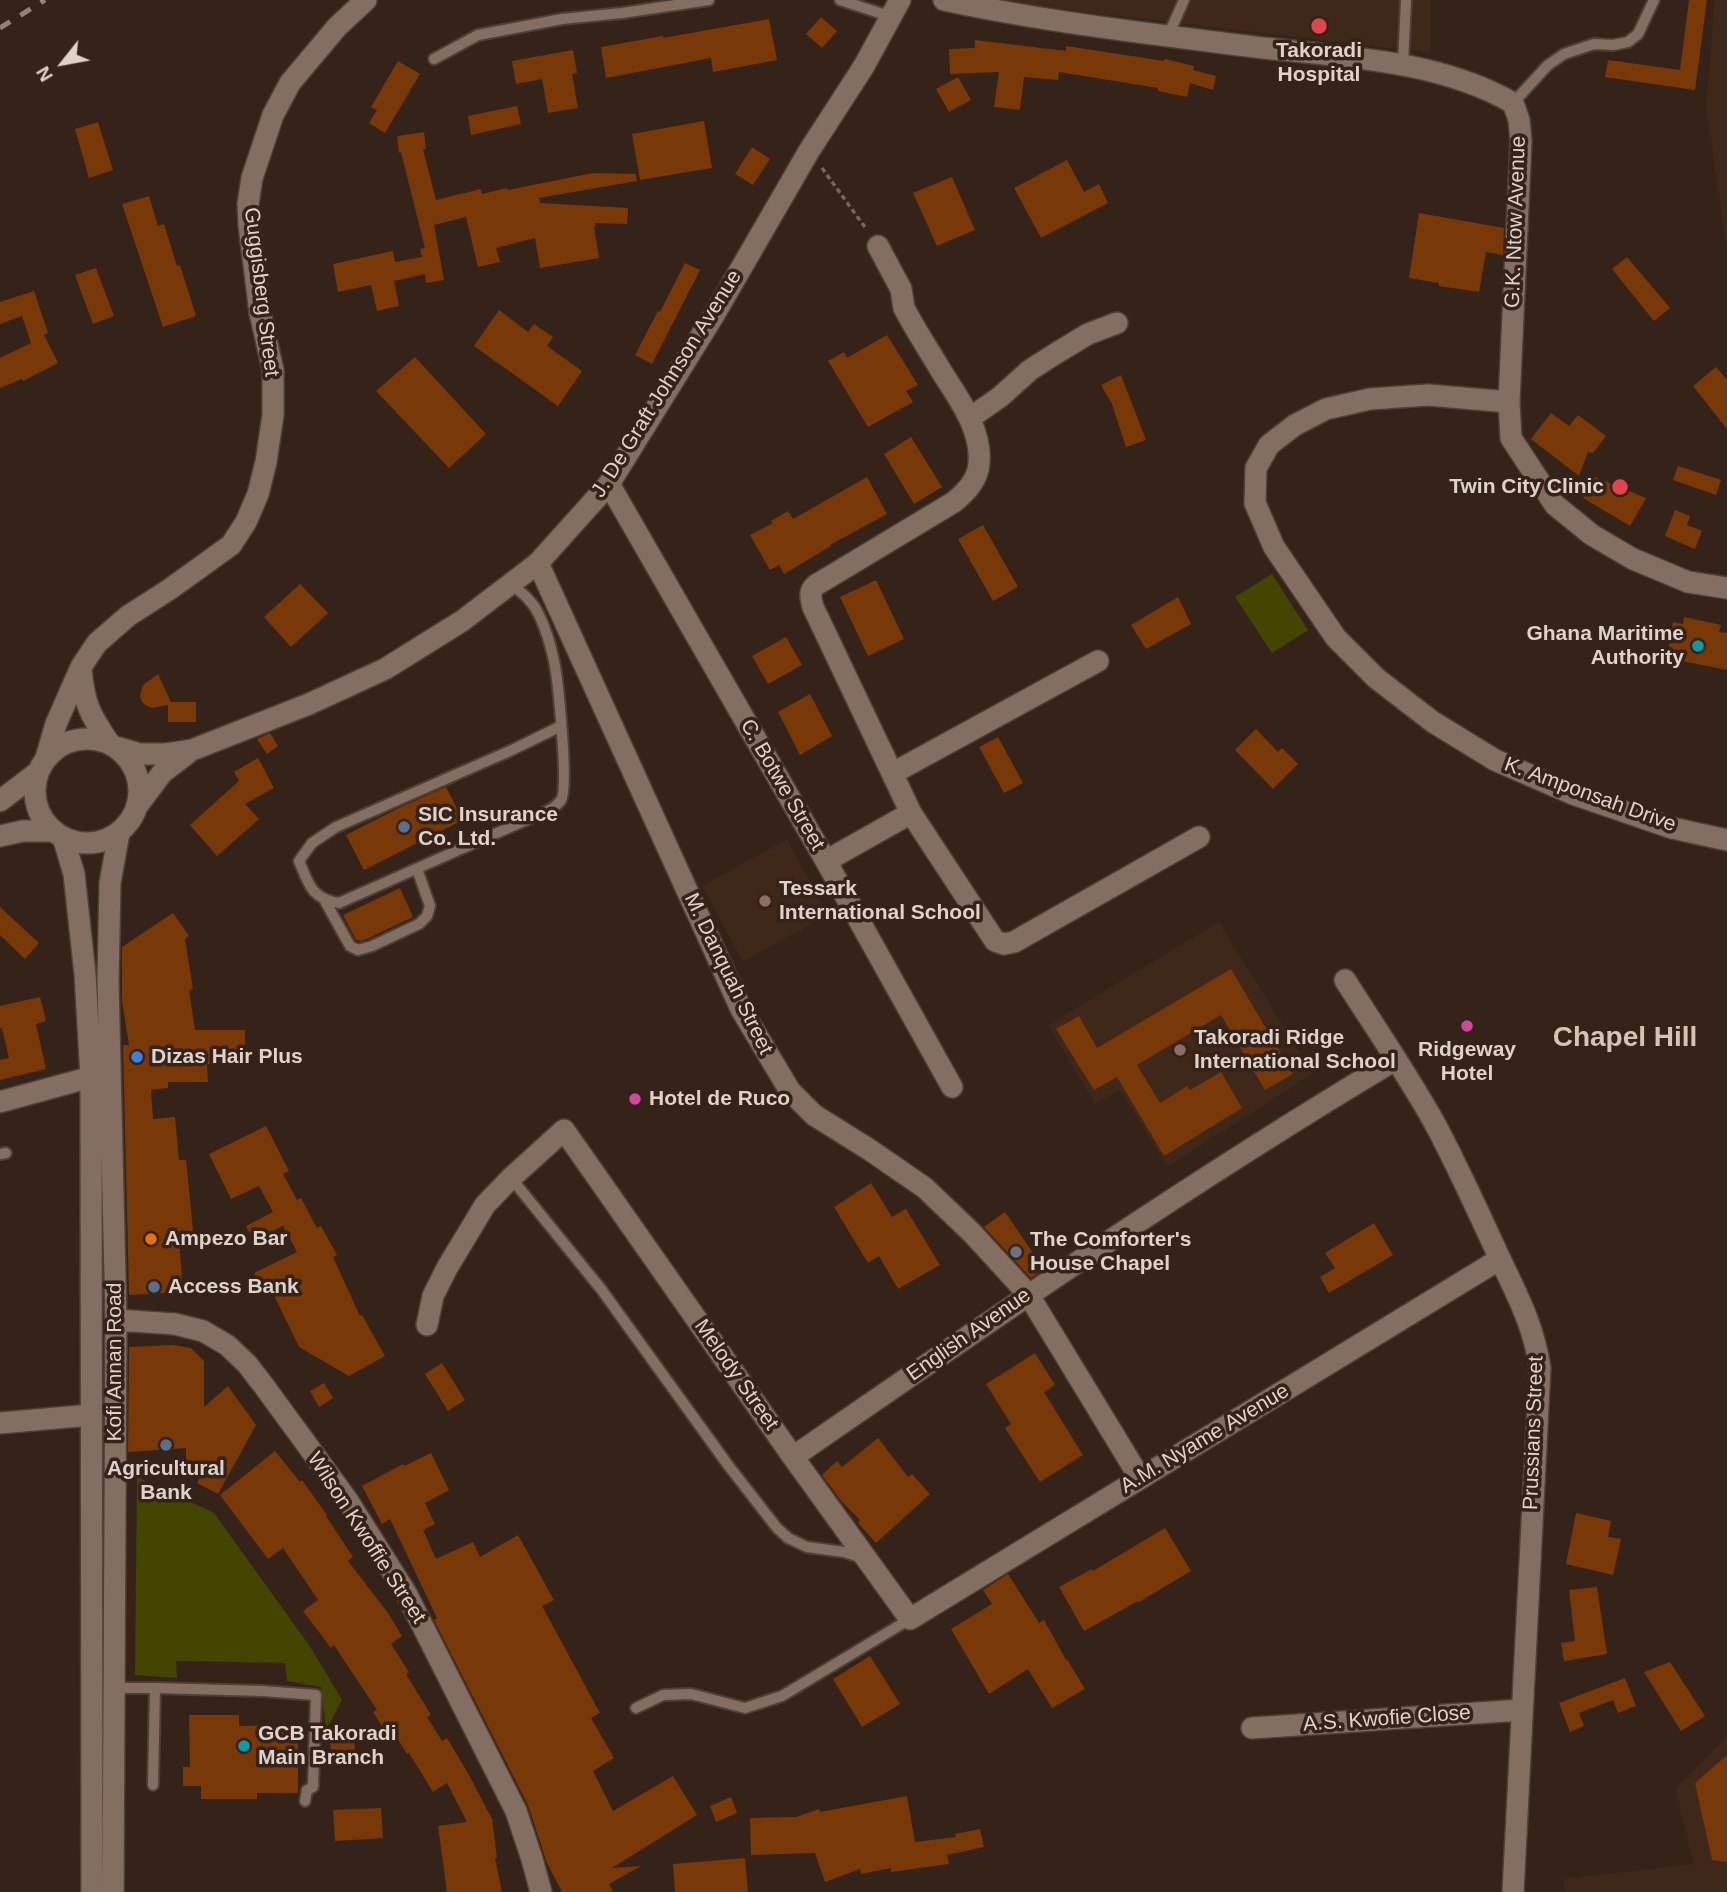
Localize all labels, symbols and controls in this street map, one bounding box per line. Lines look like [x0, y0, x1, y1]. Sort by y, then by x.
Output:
marker: Takoradi Hospital [1309, 16, 1329, 36]
north arrow [28, 28, 98, 98]
place label: Takoradi Hospital [1276, 38, 1362, 88]
text: N [32, 63, 57, 85]
street label: G.K. Ntow Avenue [1500, 135, 1532, 309]
street label: Guggisberg Street [238, 206, 284, 378]
street label: J. De Graft Johnson Avenue [587, 266, 747, 502]
place label: Twin City Clinic [1449, 474, 1604, 500]
marker: Twin City Clinic [1610, 477, 1630, 497]
place label: Ghana Maritime Authority [1526, 621, 1684, 671]
marker: Ghana Maritime Authority [1690, 638, 1706, 654]
street label: C. Botwe Street [734, 715, 830, 855]
street label: K. Amponsah Drive [1501, 752, 1679, 838]
place label: SIC Insurance Co. Ltd. [418, 802, 558, 852]
marker: SIC Insurance Co. Ltd. [396, 819, 412, 835]
place label: Tessark International School [779, 876, 981, 926]
street label: M. Danquah Street [678, 889, 778, 1059]
marker: Tessark International School [757, 893, 773, 909]
marker: Ridgeway Hotel [1459, 1018, 1475, 1034]
district label: Chapel Hill [1553, 1021, 1697, 1055]
place label: Takoradi Ridge International School [1194, 1025, 1396, 1075]
place label: Ridgeway Hotel [1418, 1037, 1516, 1087]
marker: Takoradi Ridge International School [1172, 1042, 1188, 1058]
place label: Dizas Hair Plus [151, 1044, 303, 1070]
marker: Dizas Hair Plus [129, 1049, 145, 1065]
place label: Hotel de Ruco [649, 1086, 790, 1112]
marker: Hotel de Ruco [627, 1091, 643, 1107]
place label: Ampezo Bar [165, 1226, 288, 1252]
place label: The Comforter's House Chapel [1030, 1227, 1191, 1277]
marker: Ampezo Bar [143, 1231, 159, 1247]
marker: The Comforter's House Chapel [1008, 1244, 1024, 1260]
place label: Access Bank [168, 1274, 299, 1300]
marker: Access Bank [146, 1279, 162, 1295]
street label: Kofi Annan Road [102, 1283, 128, 1441]
street label: English Avenue [902, 1283, 1036, 1387]
street label: Melody Street [689, 1315, 783, 1435]
street label: Prussians Street [1519, 1356, 1549, 1510]
street label: A.M. Nyame Avenue [1116, 1379, 1294, 1499]
marker: Agricultural Bank [158, 1437, 174, 1453]
street label: Wilson Kwoffie Street [301, 1448, 431, 1628]
place label: Agricultural Bank [107, 1456, 225, 1506]
street label: A.S. Kwofie Close [1302, 1701, 1472, 1737]
place label: GCB Takoradi Main Branch [258, 1721, 396, 1771]
marker: GCB Takoradi Main Branch [236, 1738, 252, 1754]

